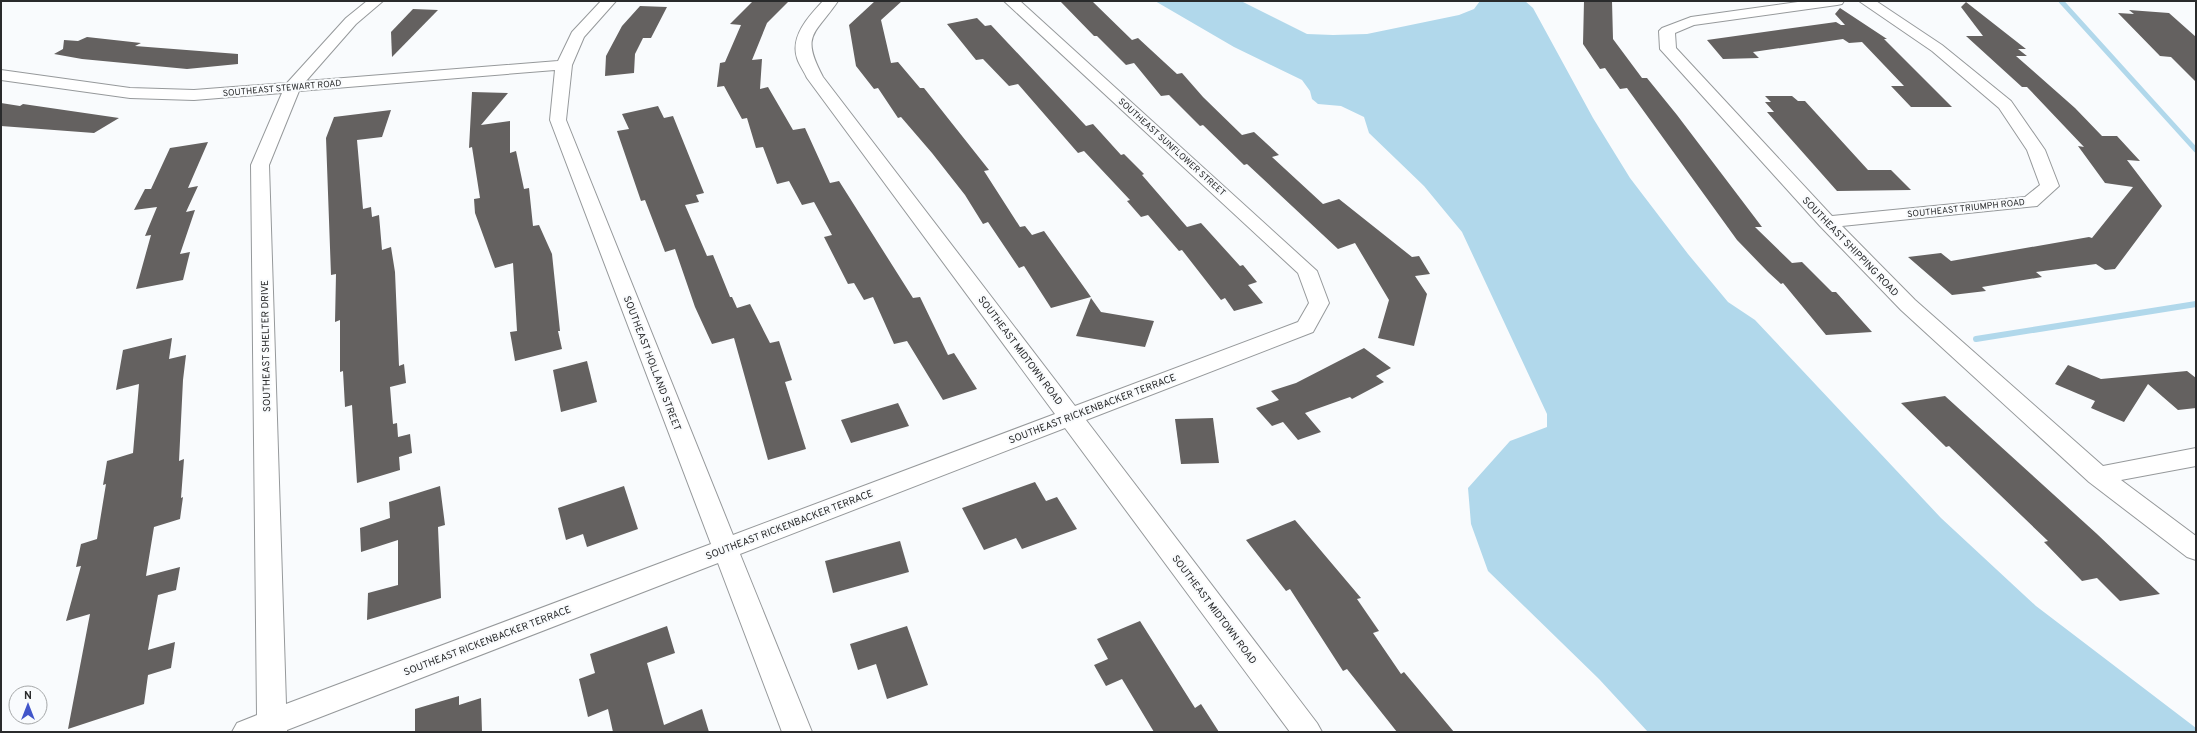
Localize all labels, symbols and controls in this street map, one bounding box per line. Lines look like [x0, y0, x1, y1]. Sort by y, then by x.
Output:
street label: SOUTHEAST STEWART ROAD [222, 78, 342, 99]
street label: SOUTHEAST SUNFLOWER STREET [1116, 96, 1228, 199]
street label: SOUTHEAST SHIPPING ROAD [1799, 195, 1901, 300]
street label: SOUTHEAST TRIUMPH ROAD [1907, 197, 2025, 220]
street label: SOUTHEAST SHELTER DRIVE [259, 280, 274, 412]
street label: SOUTHEAST HOLLAND STREET [620, 294, 683, 433]
street label: SOUTHEAST MIDTOWN ROAD [974, 294, 1065, 408]
street label: SOUTHEAST RICKENBACKER TERRACE [1007, 371, 1178, 447]
street label: SOUTHEAST RICKENBACKER TERRACE [704, 487, 875, 563]
street label: SOUTHEAST MIDTOWN ROAD [1168, 553, 1259, 667]
street label: SOUTHEAST RICKENBACKER TERRACE [402, 603, 573, 679]
north arrow [8, 685, 48, 725]
text: N [24, 689, 32, 703]

